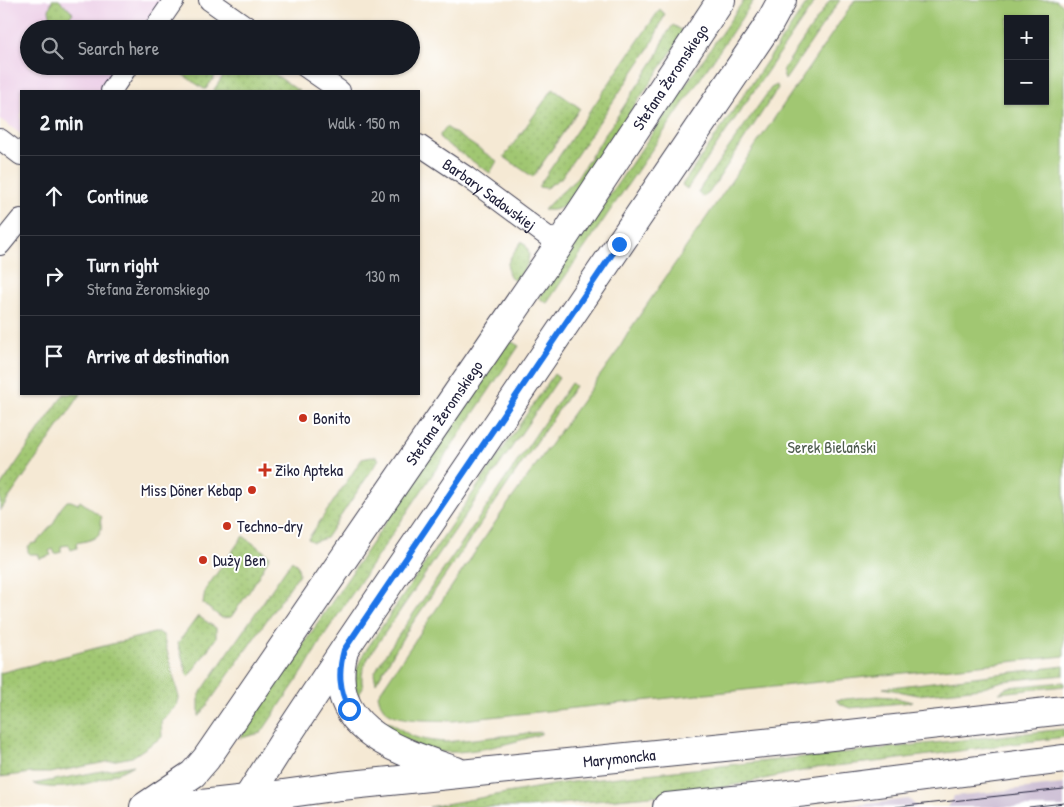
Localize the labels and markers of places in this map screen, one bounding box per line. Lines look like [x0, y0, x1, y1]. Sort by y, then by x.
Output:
place label: Bonito [313, 407, 351, 429]
marker: Bonito [297, 412, 309, 424]
place label: Ziko Apteka [275, 459, 343, 481]
marker: Ziko Apteka [259, 464, 271, 476]
place label: Miss Döner Kebap [141, 479, 242, 501]
marker: Miss Döner Kebap [246, 484, 258, 496]
place label: Techno-dry [237, 515, 303, 537]
marker: Techno-dry [221, 520, 233, 532]
place label: Duży Ben [213, 549, 266, 571]
marker: Duży Ben [197, 554, 209, 566]

